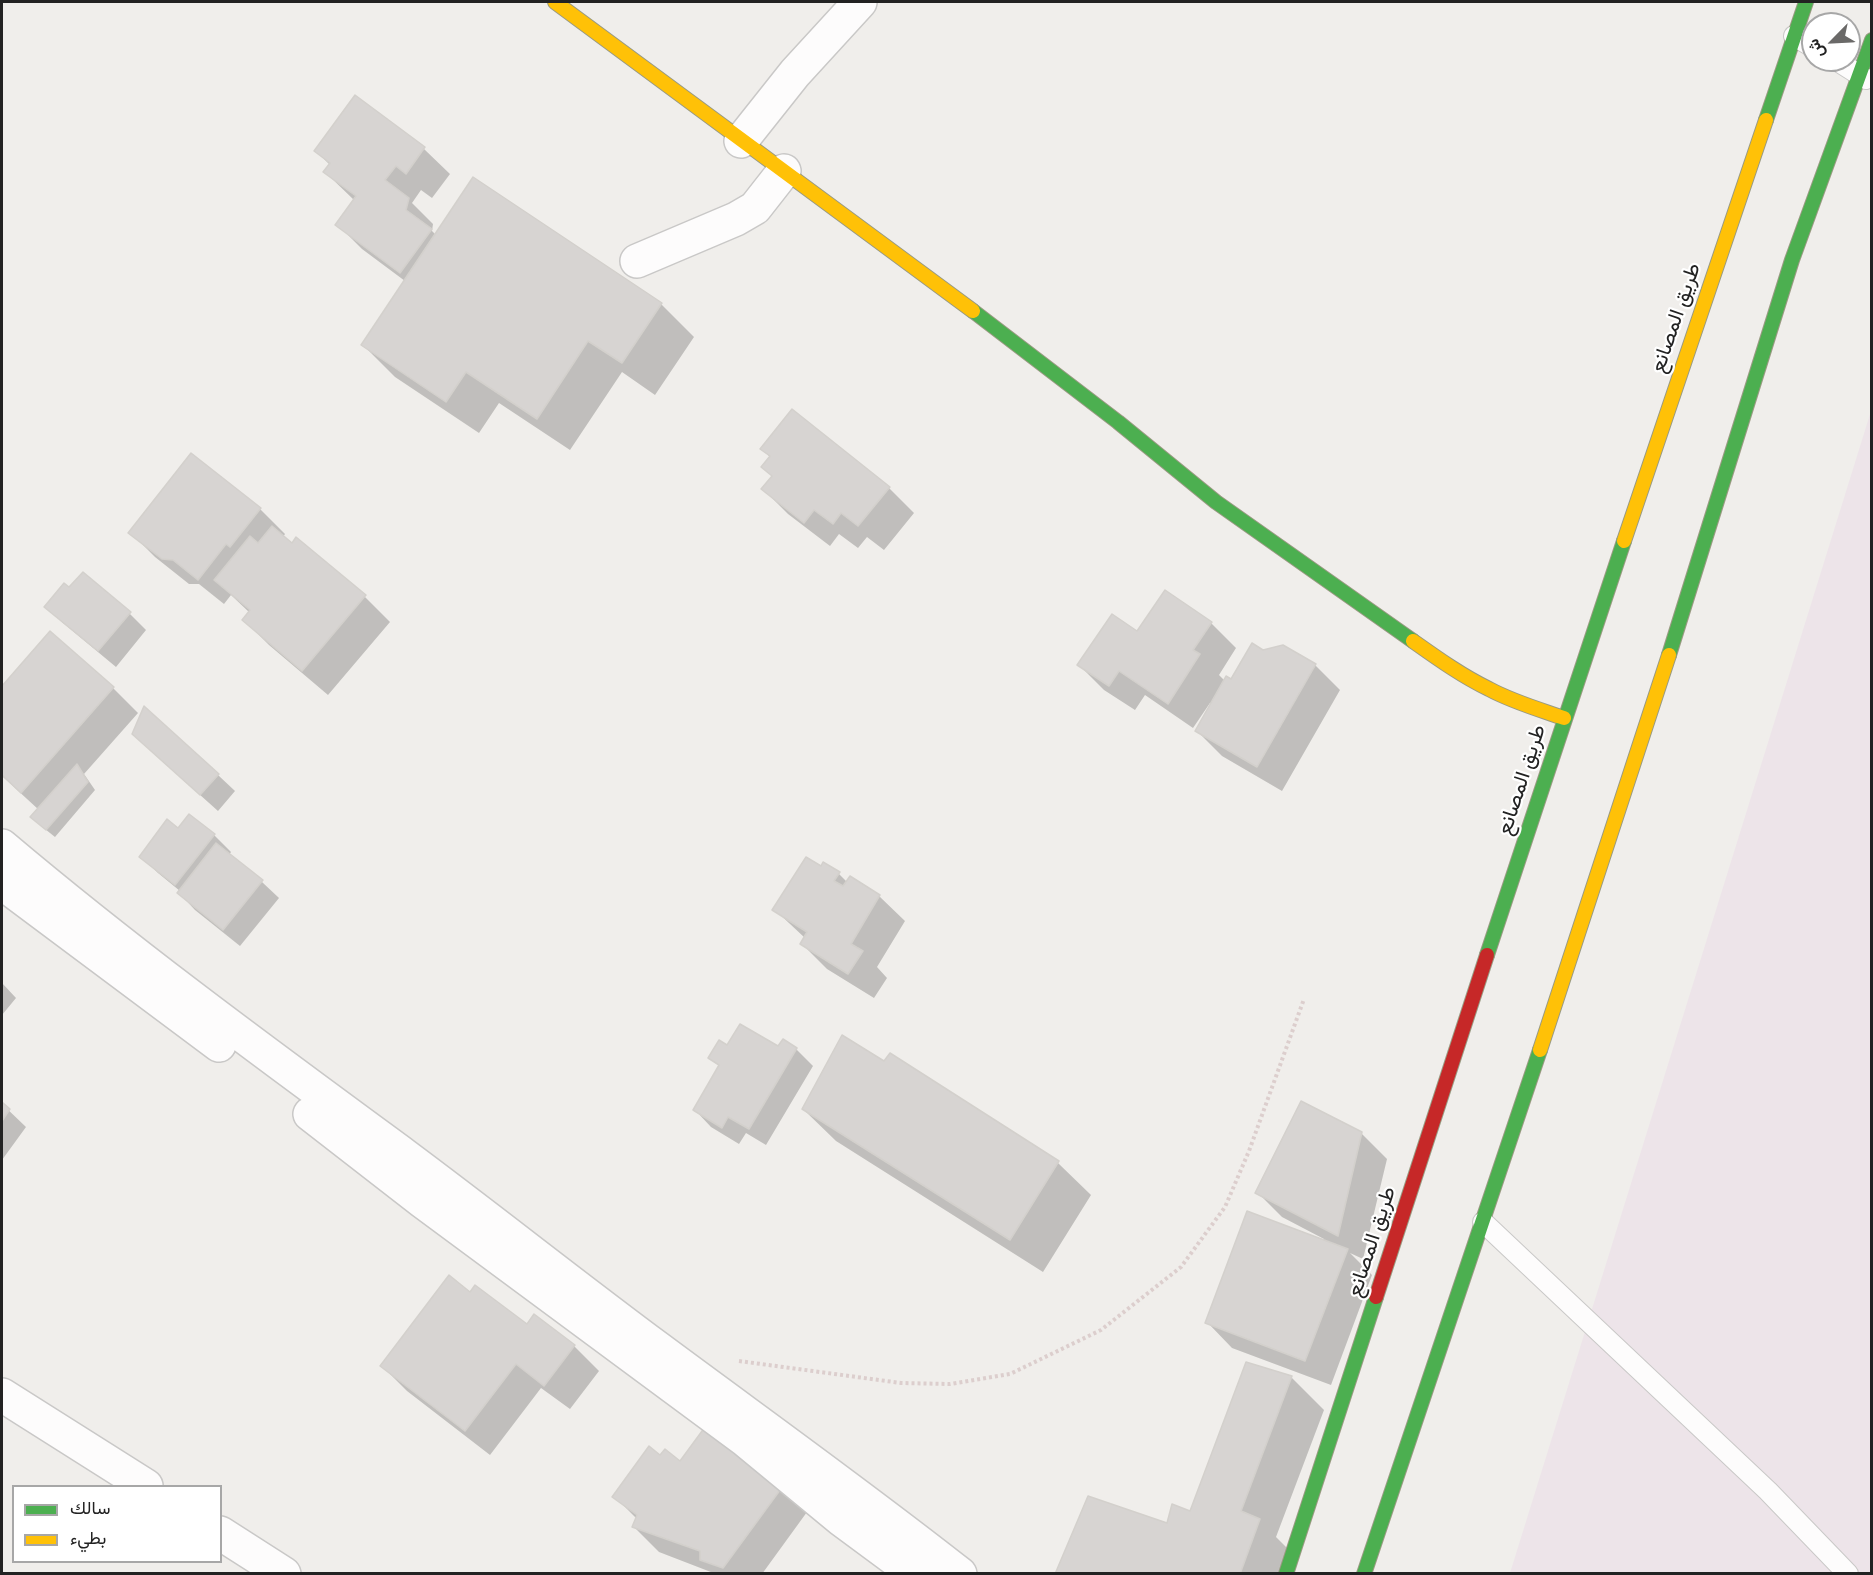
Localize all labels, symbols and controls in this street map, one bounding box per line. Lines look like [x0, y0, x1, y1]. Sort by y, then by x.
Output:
north arrow [1801, 12, 1861, 72]
text: ش [1803, 36, 1829, 61]
street label: طريق المصانع [1645, 260, 1707, 376]
street label: طريق المصانع [1492, 722, 1552, 838]
street label: طريق المصانع [1342, 1184, 1402, 1300]
legend [12, 1485, 222, 1563]
text: سالك [70, 1497, 110, 1519]
text: بطيء [70, 1527, 106, 1549]

